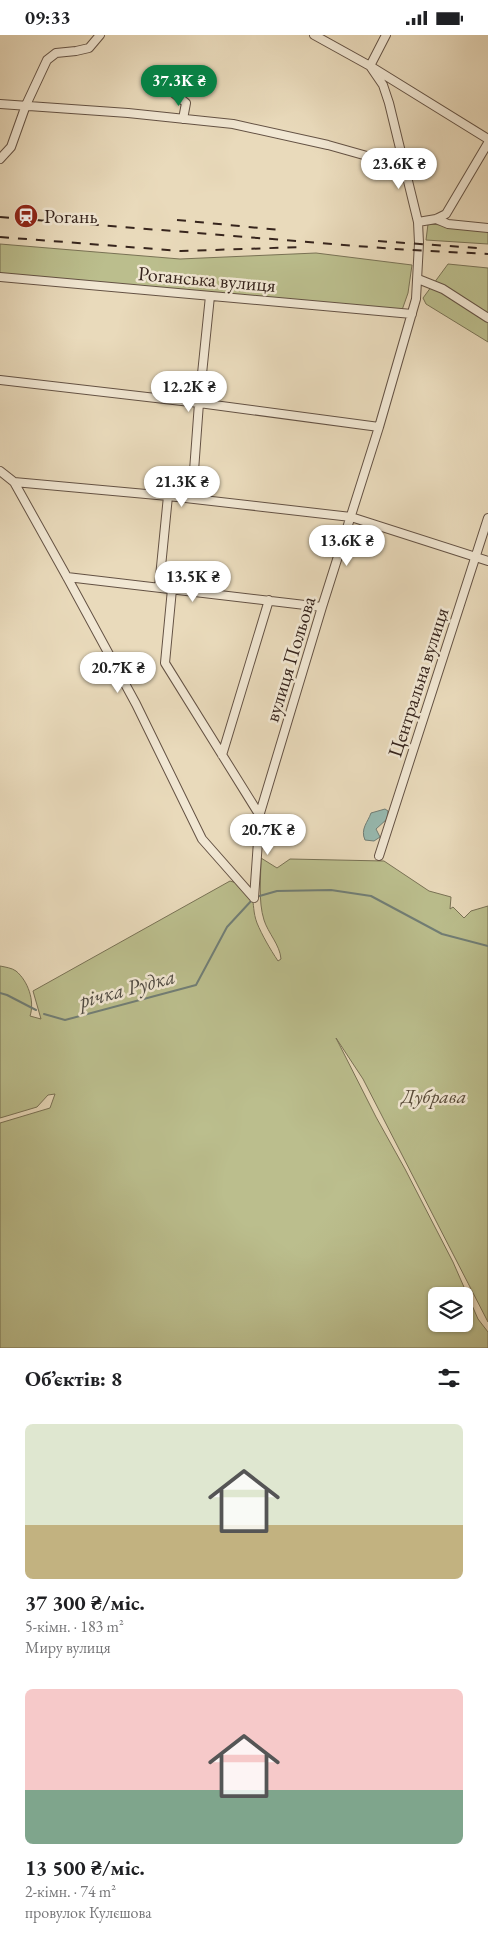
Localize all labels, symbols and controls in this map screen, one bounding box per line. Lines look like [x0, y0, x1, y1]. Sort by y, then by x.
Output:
text: 09:33 [25, 5, 71, 30]
pin: 37.3K ₴ [133, 65, 225, 107]
text: 37.3K ₴ [152, 70, 206, 91]
pin: 23.6K ₴ [353, 147, 445, 190]
text: 23.6K ₴ [372, 153, 426, 174]
station icon: Рогань [13, 203, 39, 229]
place label: Рогань [44, 203, 98, 229]
street label: Роганська вулиця [137, 260, 277, 298]
pin: 12.2K ₴ [143, 371, 235, 413]
text: 12.2K ₴ [162, 376, 216, 397]
pin: 21.3K ₴ [136, 465, 228, 508]
text: 21.3K ₴ [155, 471, 209, 492]
pin: 13.6K ₴ [301, 525, 393, 567]
text: 13.6K ₴ [320, 530, 374, 551]
pin: 13.5K ₴ [147, 561, 239, 603]
text: 13.5K ₴ [166, 566, 220, 587]
street label: вулиця Польова [259, 593, 321, 725]
street label: Центральна вулиця [382, 604, 454, 760]
pin: 20.7K ₴ [72, 651, 164, 694]
text: 20.7K ₴ [91, 657, 145, 678]
pin: 20.7K ₴ [222, 813, 314, 856]
text: 20.7K ₴ [241, 819, 295, 840]
water label: річка Рудка [73, 962, 178, 1015]
park label: Дубрава [399, 1083, 467, 1109]
map controls [428, 1287, 473, 1332]
button: layers [428, 1287, 473, 1332]
icon: filters [435, 1364, 463, 1392]
text: Об’єктів: 8 [25, 1365, 122, 1392]
icon: home [199, 1456, 289, 1546]
text: 37 300 ₴/міс. [25, 1589, 145, 1616]
text: 5-кімн. · 183 m² [25, 1616, 124, 1637]
text: Миру вулиця [25, 1637, 111, 1658]
icon: home [199, 1721, 289, 1811]
text: 13 500 ₴/міс. [25, 1854, 145, 1881]
text: 2-кімн. · 74 m² [25, 1881, 116, 1902]
text: провулок Кулєшова [25, 1902, 152, 1923]

